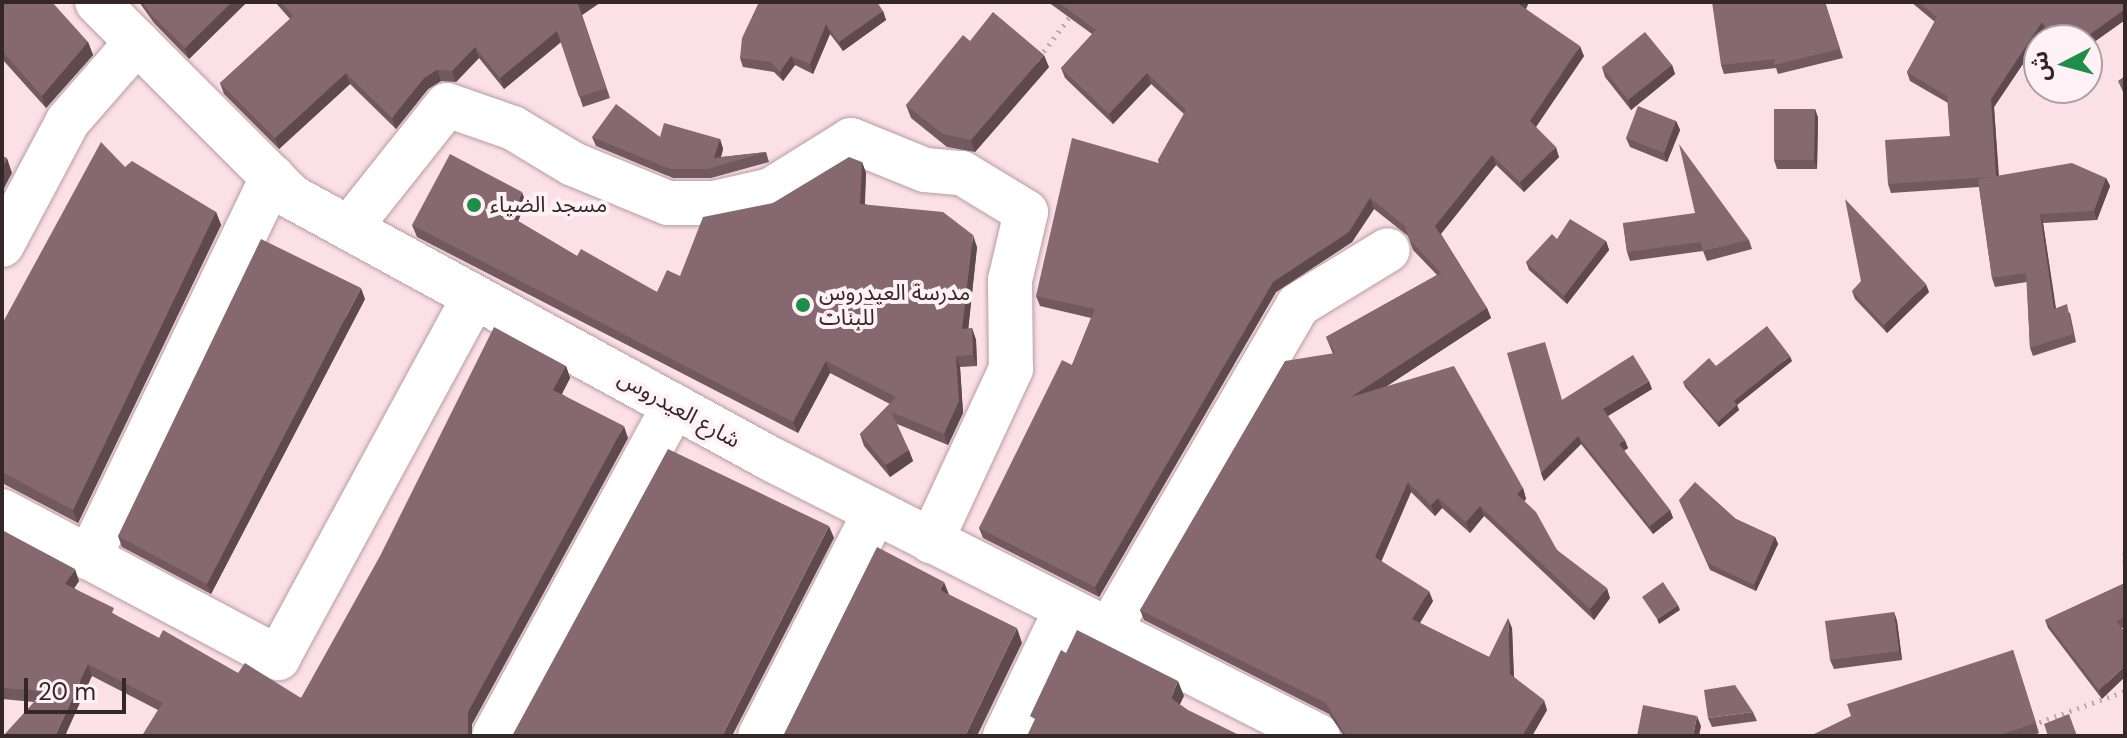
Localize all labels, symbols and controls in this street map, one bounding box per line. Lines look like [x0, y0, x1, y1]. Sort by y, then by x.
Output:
north arrow [2023, 24, 2103, 104]
text: ش [2025, 50, 2057, 83]
place label: مسجد الضياء [490, 192, 607, 218]
marker: مسجد الضياء [465, 196, 483, 214]
place label: مدرسة العيدروس للبنات [819, 279, 970, 330]
marker: مدرسة العيدروس للبنات [794, 296, 812, 314]
street label: شارع العيدروس [613, 365, 745, 453]
scale bar [28, 662, 130, 712]
text: 20 m [38, 676, 96, 707]

